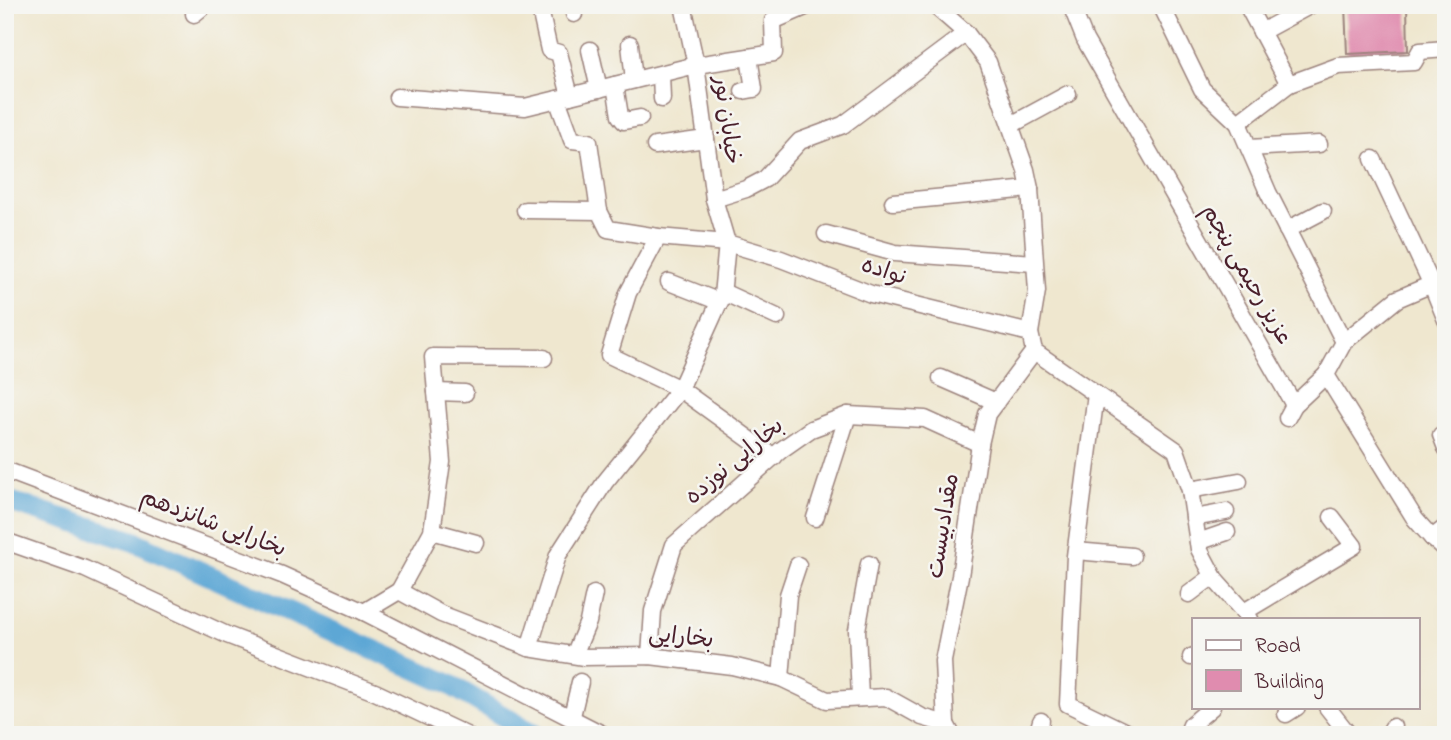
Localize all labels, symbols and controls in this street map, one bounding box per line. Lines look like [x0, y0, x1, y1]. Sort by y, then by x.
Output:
street label: خیابان نور [703, 72, 749, 167]
street label: عزیز رحیمی پنجم [1192, 198, 1300, 352]
street label: نواده [856, 249, 912, 295]
street label: بخارایی نوزده [678, 411, 792, 513]
street label: مقدادبیست [919, 471, 969, 581]
street label: بخارایی شانزدهم [135, 481, 291, 567]
street label: بخارایی [647, 618, 715, 658]
legend [1192, 618, 1420, 708]
text: Road [1255, 632, 1301, 662]
text: Building [1254, 668, 1324, 700]

